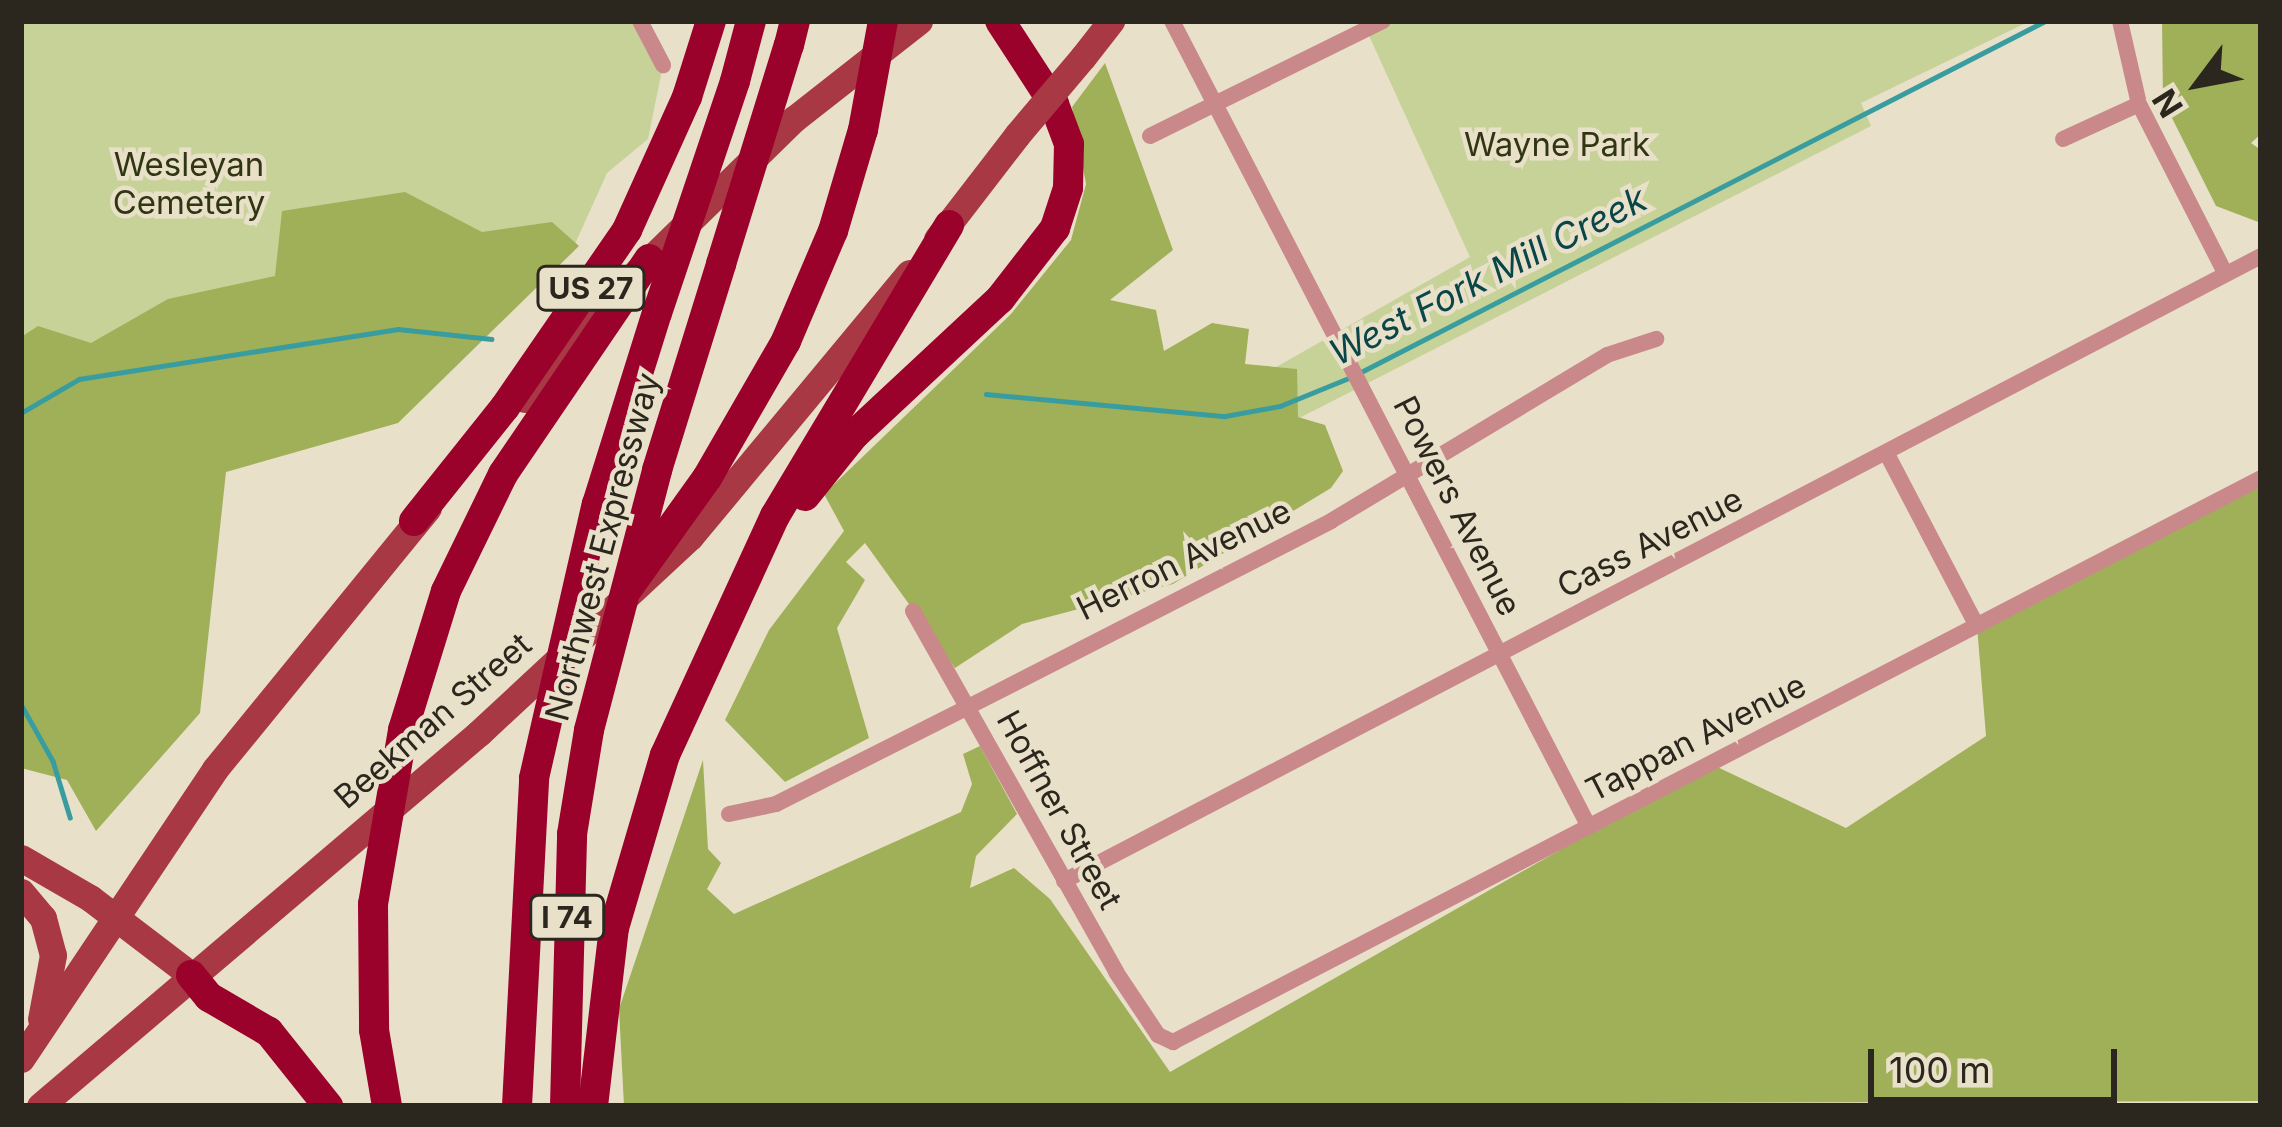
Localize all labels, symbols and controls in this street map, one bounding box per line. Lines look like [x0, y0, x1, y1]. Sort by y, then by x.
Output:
north arrow [2138, 24, 2258, 144]
text: N [2144, 82, 2191, 124]
park label: Wayne Park [1464, 125, 1650, 165]
park label: Wesleyan Cemetery [113, 145, 265, 223]
water label: West Fork Mill Creek [1322, 177, 1654, 375]
road number: US 27 [534, 264, 648, 312]
street label: Northwest Expressway [537, 369, 669, 725]
street label: Powers Avenue [1385, 390, 1529, 622]
street label: Cass Avenue [1551, 479, 1749, 607]
street label: Herron Avenue [1071, 491, 1297, 629]
street label: Beekman Street [327, 625, 539, 817]
street label: Tappan Avenue [1579, 666, 1813, 810]
street label: Hoffner Street [988, 704, 1130, 916]
road number: I 74 [528, 893, 606, 941]
scale bar [1874, 1025, 2123, 1099]
text: 100 m [1889, 1048, 1991, 1092]

